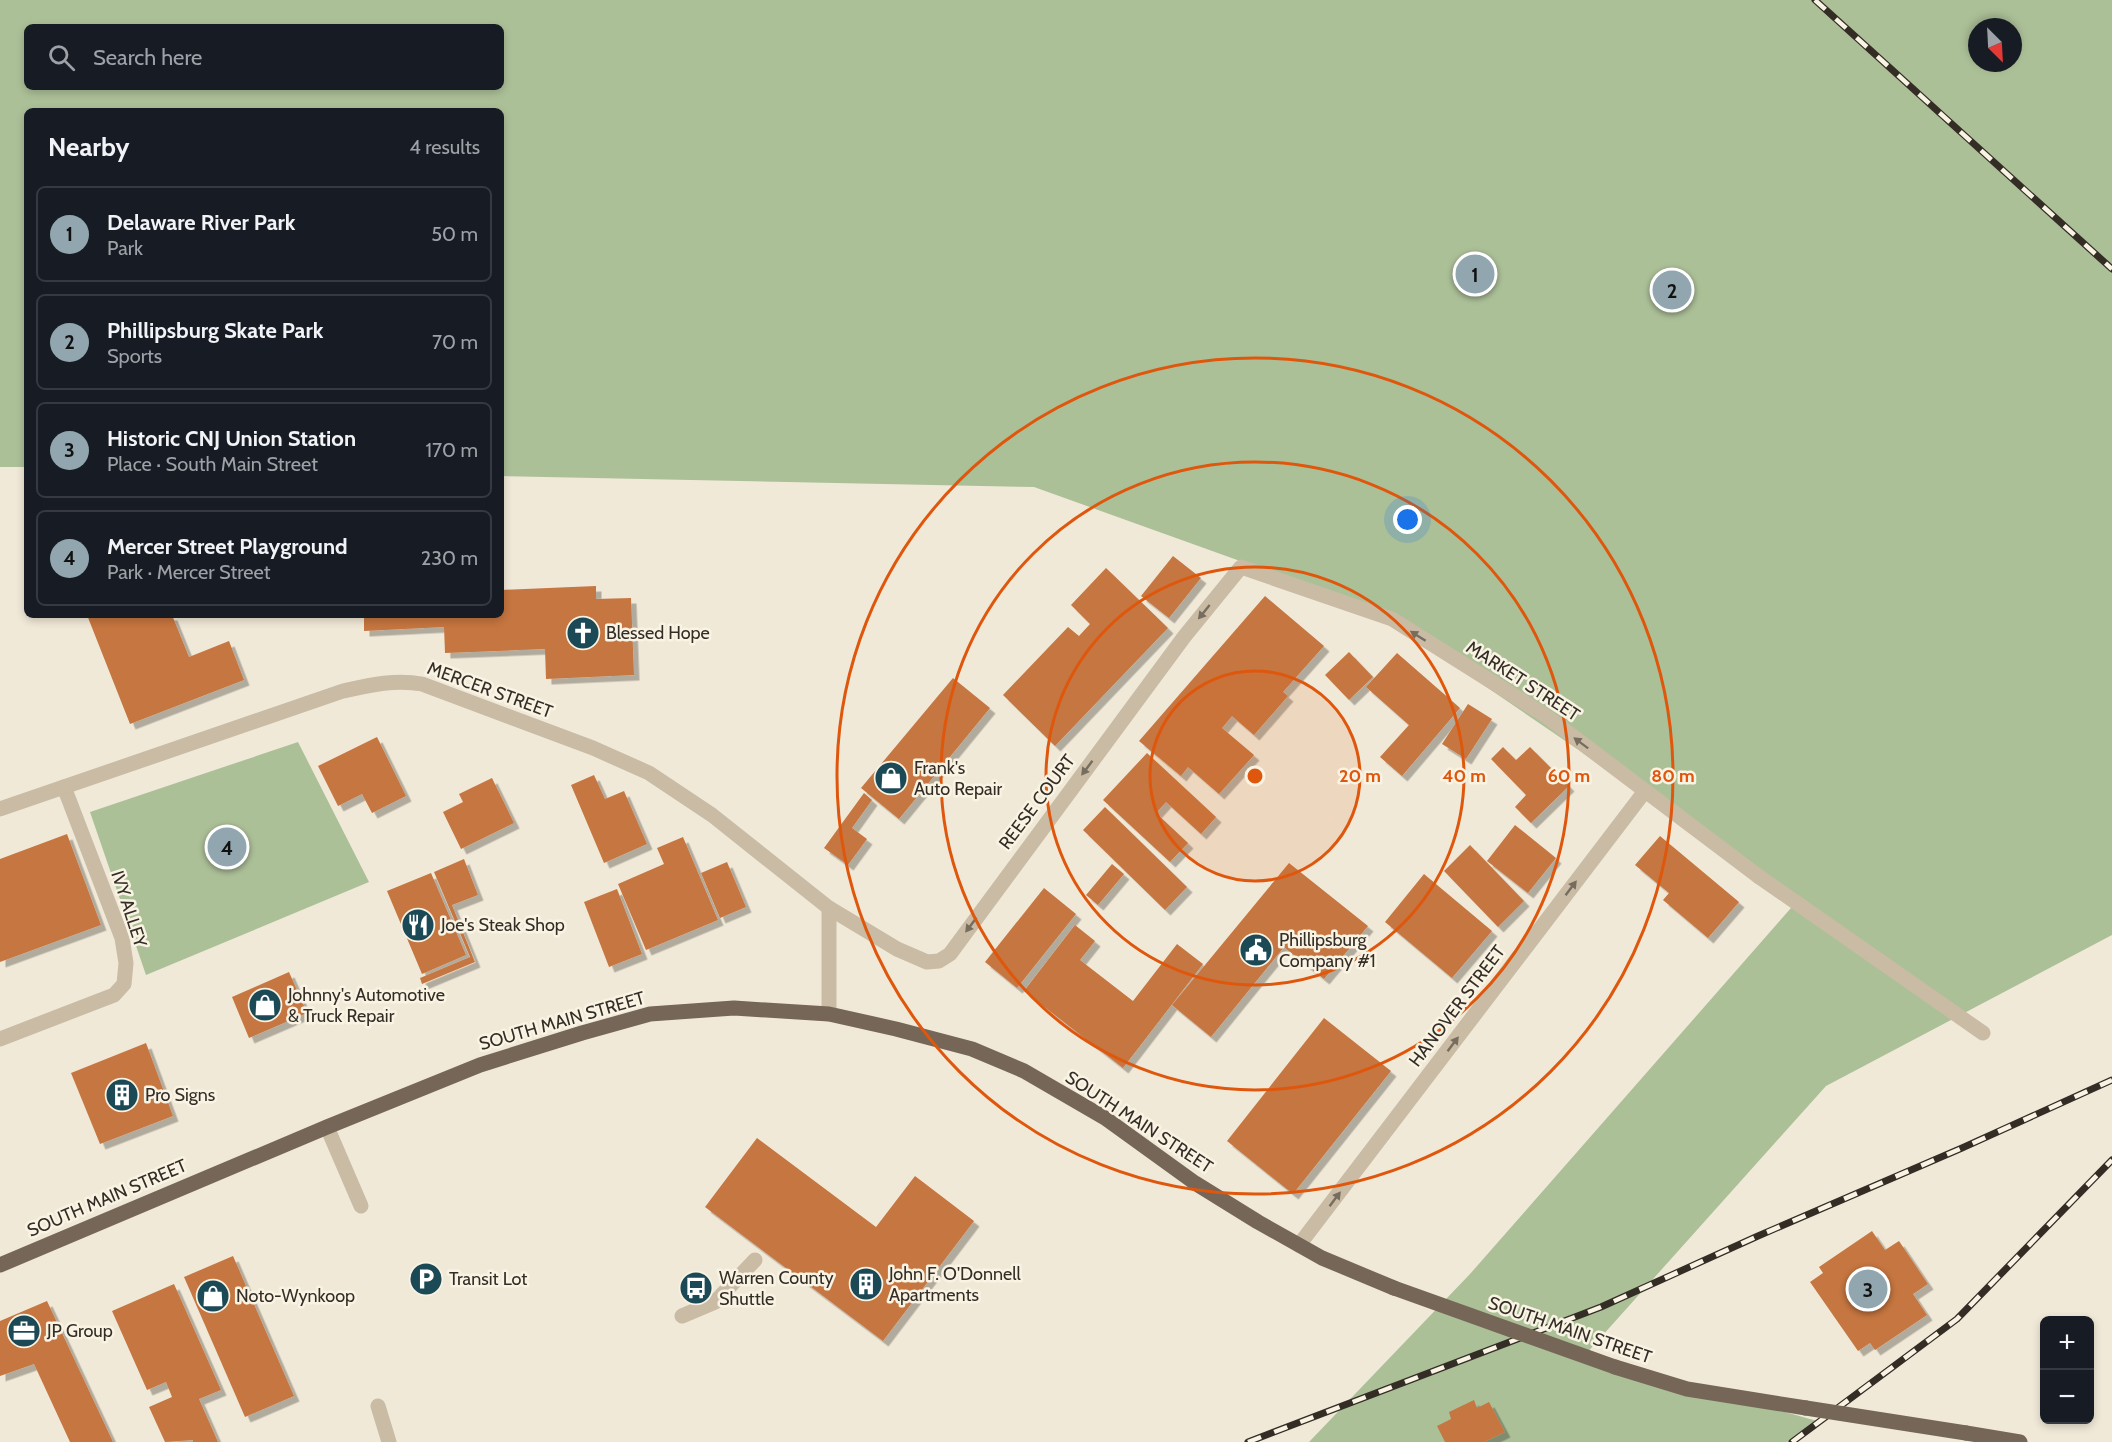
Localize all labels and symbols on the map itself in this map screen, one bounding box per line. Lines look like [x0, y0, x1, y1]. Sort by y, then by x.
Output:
north arrow [1968, 18, 2022, 72]
pin: 1 [1456, 252, 1494, 296]
pin: 2 [1652, 268, 1692, 312]
your location [1393, 505, 1422, 534]
one-way arrow [1198, 604, 1211, 620]
church icon: Blessed Hope [565, 615, 601, 651]
place label: Blessed Hope [606, 622, 710, 644]
one-way arrow [1410, 630, 1427, 641]
street label: MARKET STREET [1462, 636, 1584, 726]
street label: MERCER STREET [424, 657, 556, 723]
one-way arrow [1574, 737, 1590, 749]
street label: REESE COURT [994, 750, 1080, 854]
place label: Frank's Auto Repair [914, 757, 1002, 800]
shop icon: Frank's Auto Repair [873, 760, 909, 796]
one-way arrow [1081, 760, 1094, 776]
text: 20 m [1339, 765, 1381, 787]
text: 40 m [1442, 765, 1486, 787]
text: 60 m [1548, 765, 1590, 787]
text: 80 m [1651, 765, 1695, 787]
centre of rings [1245, 766, 1265, 786]
pin: 4 [208, 824, 246, 870]
street label: IVY ALLEY [106, 868, 152, 951]
one-way arrow [1564, 881, 1576, 896]
restaurant icon: Joe's Steak Shop [400, 907, 436, 943]
place label: Joe's Steak Shop [440, 914, 565, 936]
one-way arrow [966, 917, 978, 932]
place label: Phillipsburg Company #1 [1279, 929, 1376, 972]
public building icon: Phillipsburg Company #1 [1238, 932, 1274, 968]
street label: HANOVER STREET [1404, 941, 1510, 1071]
place label: Johnny's Automotive & Truck Repair [287, 984, 445, 1027]
shop icon: Johnny's Automotive & Truck Repair [247, 987, 283, 1023]
street label: SOUTH MAIN STREET [477, 987, 648, 1055]
one-way arrow [1446, 1036, 1458, 1051]
street label: SOUTH MAIN STREET [1061, 1066, 1217, 1178]
building icon: Pro Signs [104, 1077, 140, 1113]
place label: Pro Signs [145, 1084, 215, 1106]
street label: SOUTH MAIN STREET [24, 1154, 190, 1242]
one-way arrow [1328, 1191, 1340, 1206]
parking icon: Transit Lot [408, 1261, 444, 1297]
place label: John F. O'Donnell Apartments [888, 1263, 1021, 1306]
building icon: John F. O'Donnell Apartments [848, 1266, 884, 1302]
pin: 3 [1848, 1266, 1888, 1312]
place label: Warren County Shuttle [719, 1267, 834, 1310]
place label: Transit Lot [449, 1268, 527, 1290]
bus stop icon: Warren County Shuttle [678, 1270, 714, 1306]
shop icon: Noto-Wynkoop [195, 1278, 231, 1314]
place label: Noto-Wynkoop [236, 1285, 355, 1307]
street label: SOUTH MAIN STREET [1485, 1292, 1655, 1368]
office icon: JP Group [6, 1313, 42, 1349]
place label: JP Group [46, 1320, 113, 1342]

